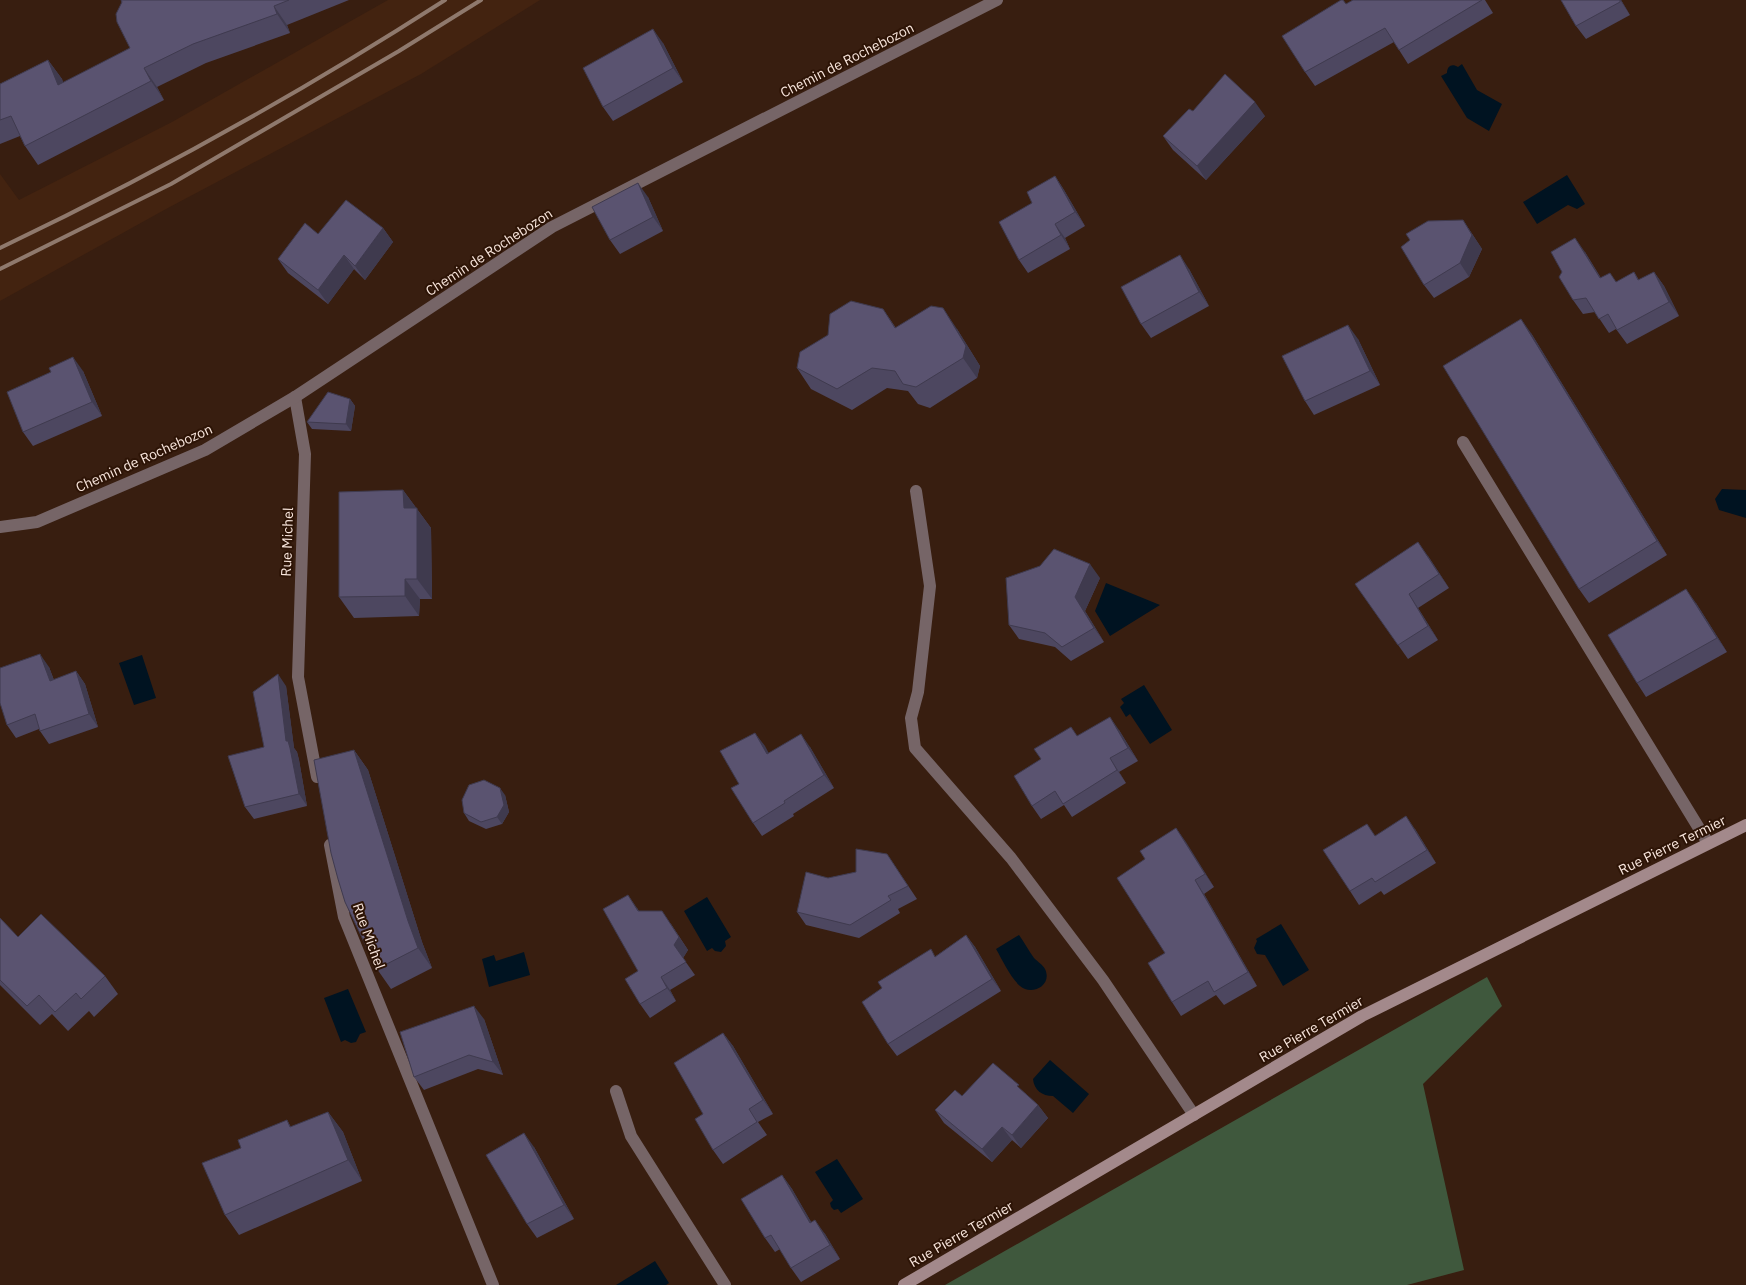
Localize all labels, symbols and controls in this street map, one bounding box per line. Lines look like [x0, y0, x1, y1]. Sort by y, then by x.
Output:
street label: Chemin de Rochebozon [777, 18, 917, 102]
street label: Chemin de Rochebozon [422, 204, 556, 300]
street label: Chemin de Rochebozon [73, 420, 215, 496]
street label: Rue Michel [277, 507, 297, 577]
street label: Rue Pierre Termier [1615, 811, 1729, 879]
street label: Rue Michel [349, 900, 389, 972]
street label: Rue Pierre Termier [1256, 992, 1366, 1066]
street label: Rue Pierre Termier [906, 1197, 1016, 1271]

